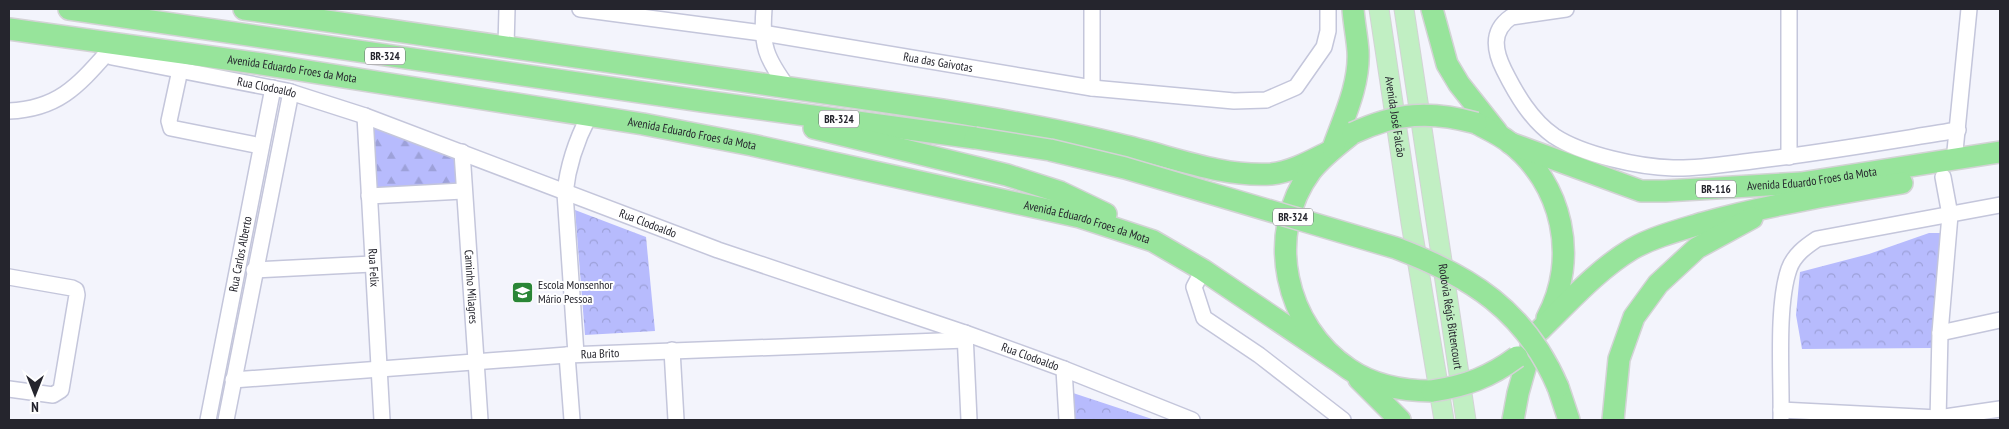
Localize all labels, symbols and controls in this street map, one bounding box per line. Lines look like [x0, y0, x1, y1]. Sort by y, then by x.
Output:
road number: BR-324 [365, 48, 405, 64]
street label: Rua das Gaivotas [902, 49, 974, 75]
street label: Avenida Eduardo Froes da Mota [227, 51, 358, 86]
street label: Rua Clodoaldo [236, 73, 299, 101]
street label: Avenida José Falcão [1382, 75, 1409, 158]
road number: BR-324 [819, 110, 859, 128]
street label: Avenida Eduardo Froes da Mota [627, 114, 758, 153]
street label: Avenida Eduardo Froes da Mota [1747, 163, 1878, 193]
road number: BR-116 [1696, 180, 1736, 198]
street label: Avenida Eduardo Froes da Mota [1023, 197, 1152, 247]
street label: Rua Clodoaldo [617, 205, 679, 241]
road number: BR-324 [1273, 208, 1313, 226]
street label: Rua Carlos Alberto [225, 215, 255, 293]
street label: Rua Felix [365, 248, 383, 287]
street label: Caminho Milagres [462, 249, 482, 324]
street label: Rodovia Régis Bittencourt [1436, 263, 1466, 371]
place label: Escola Monsenhor Mário Pessoa [538, 277, 613, 306]
school or university icon: Escola Monsenhor Mário Pessoa [510, 280, 534, 304]
street label: Rua Clodoaldo [1000, 339, 1061, 374]
street label: Rua Brito [581, 345, 619, 361]
north arrow [10, 369, 60, 419]
text: N [31, 398, 39, 416]

